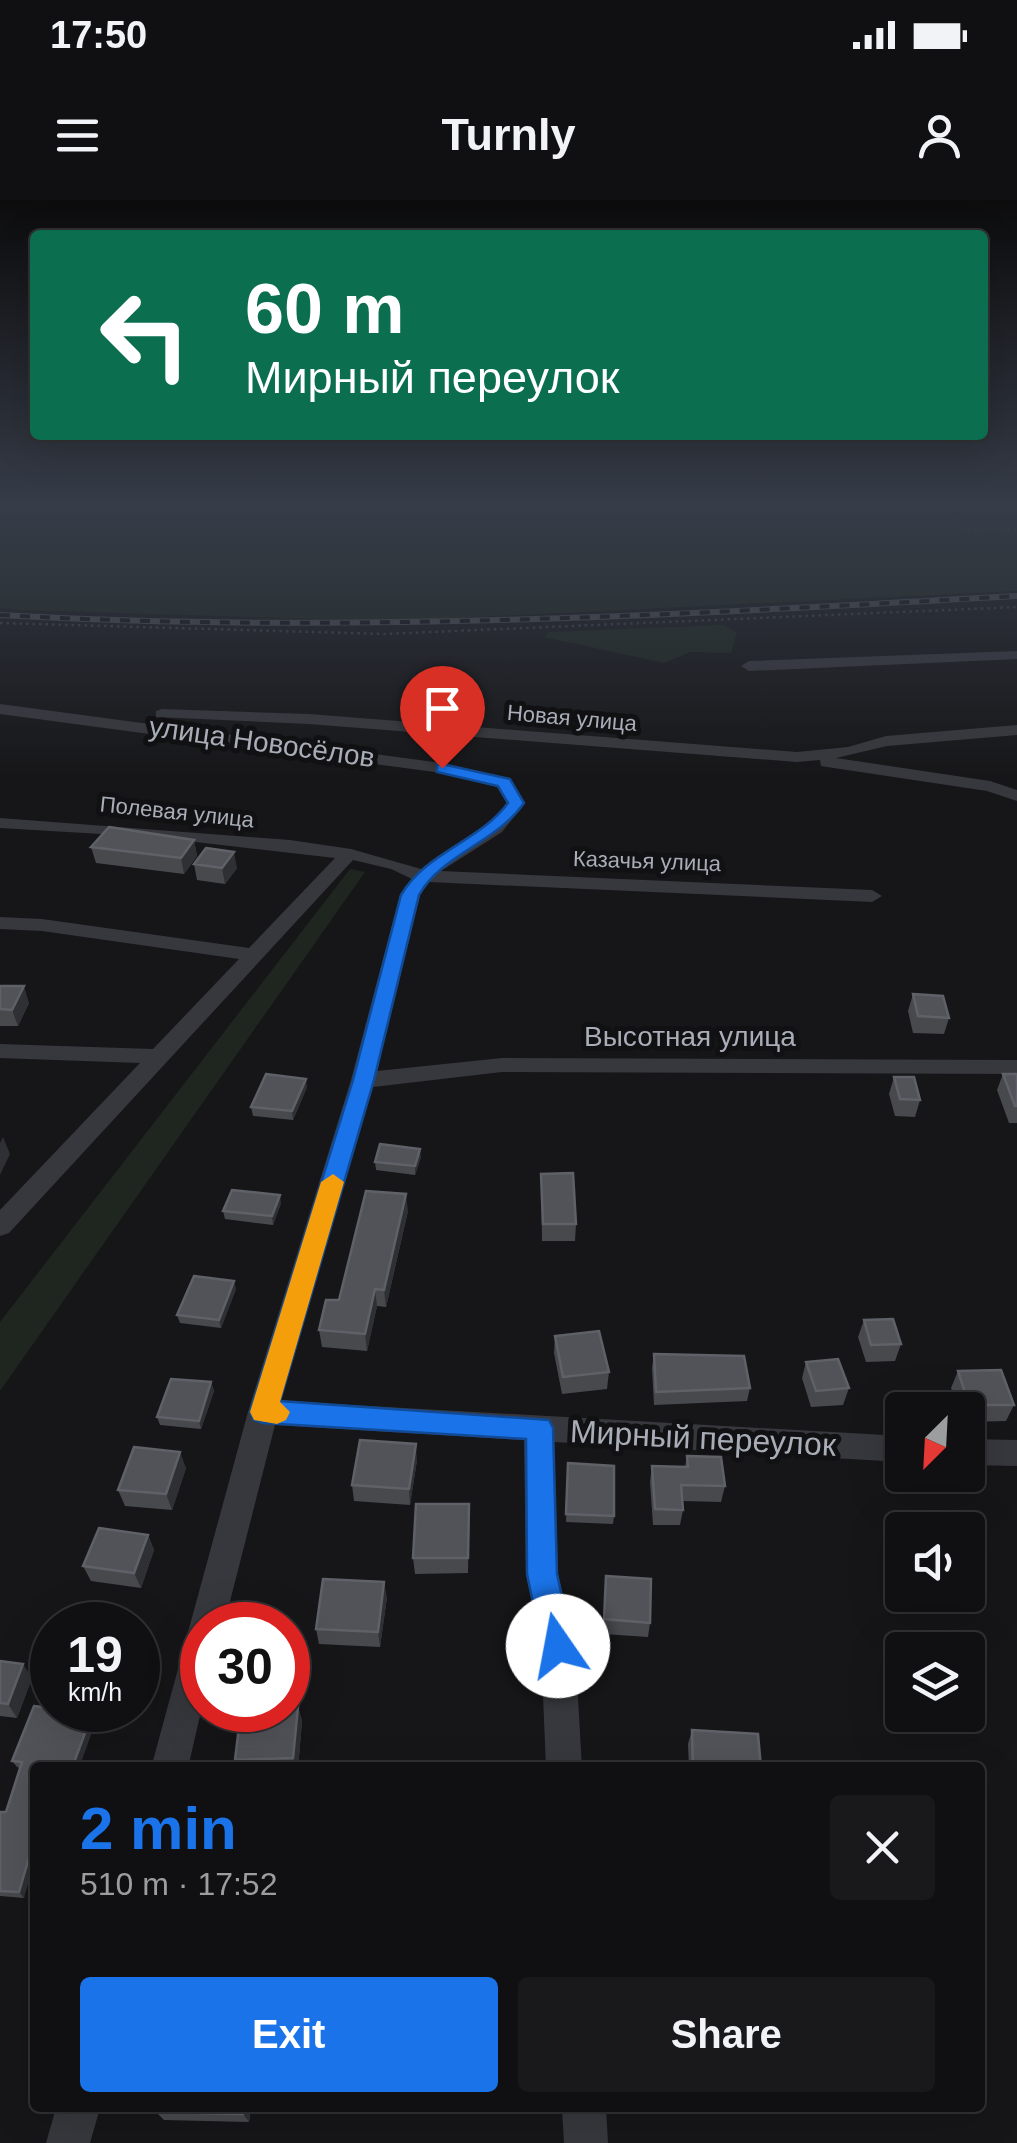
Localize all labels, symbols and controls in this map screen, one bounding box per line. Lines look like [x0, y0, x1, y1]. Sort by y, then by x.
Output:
text: 17:50 [50, 14, 147, 56]
icon: menu [50, 108, 105, 163]
icon: person [912, 108, 967, 163]
text: Turnly [441, 109, 576, 160]
icon: left [80, 270, 210, 400]
text: 60 m [245, 270, 405, 348]
text: Мирный переулок [245, 352, 619, 403]
pin [400, 666, 485, 769]
icon: arrive [415, 681, 470, 736]
street label: Новая улица [506, 700, 639, 736]
street label: улица Новосёлов [147, 711, 377, 773]
street label: Полевая улица [99, 791, 256, 833]
street label: Казачья улица [573, 846, 722, 876]
street label: Высотная улица [584, 1021, 796, 1052]
north arrow [885, 1392, 985, 1492]
map controls [885, 1392, 985, 1732]
street label: Мирный переулок [569, 1413, 838, 1463]
button: sound [885, 1512, 985, 1612]
position arrow [506, 1594, 610, 1698]
speed limit sign: 30 [180, 1602, 310, 1732]
text: 19 [67, 1627, 123, 1683]
button: layers [885, 1632, 985, 1732]
text: km/h [68, 1678, 122, 1706]
text: 2 min [80, 1795, 237, 1862]
button: close [830, 1795, 935, 1900]
text: 510 m · 17:52 [80, 1866, 277, 1902]
button: Exit [80, 1977, 498, 2092]
button: Share [518, 1977, 935, 2092]

